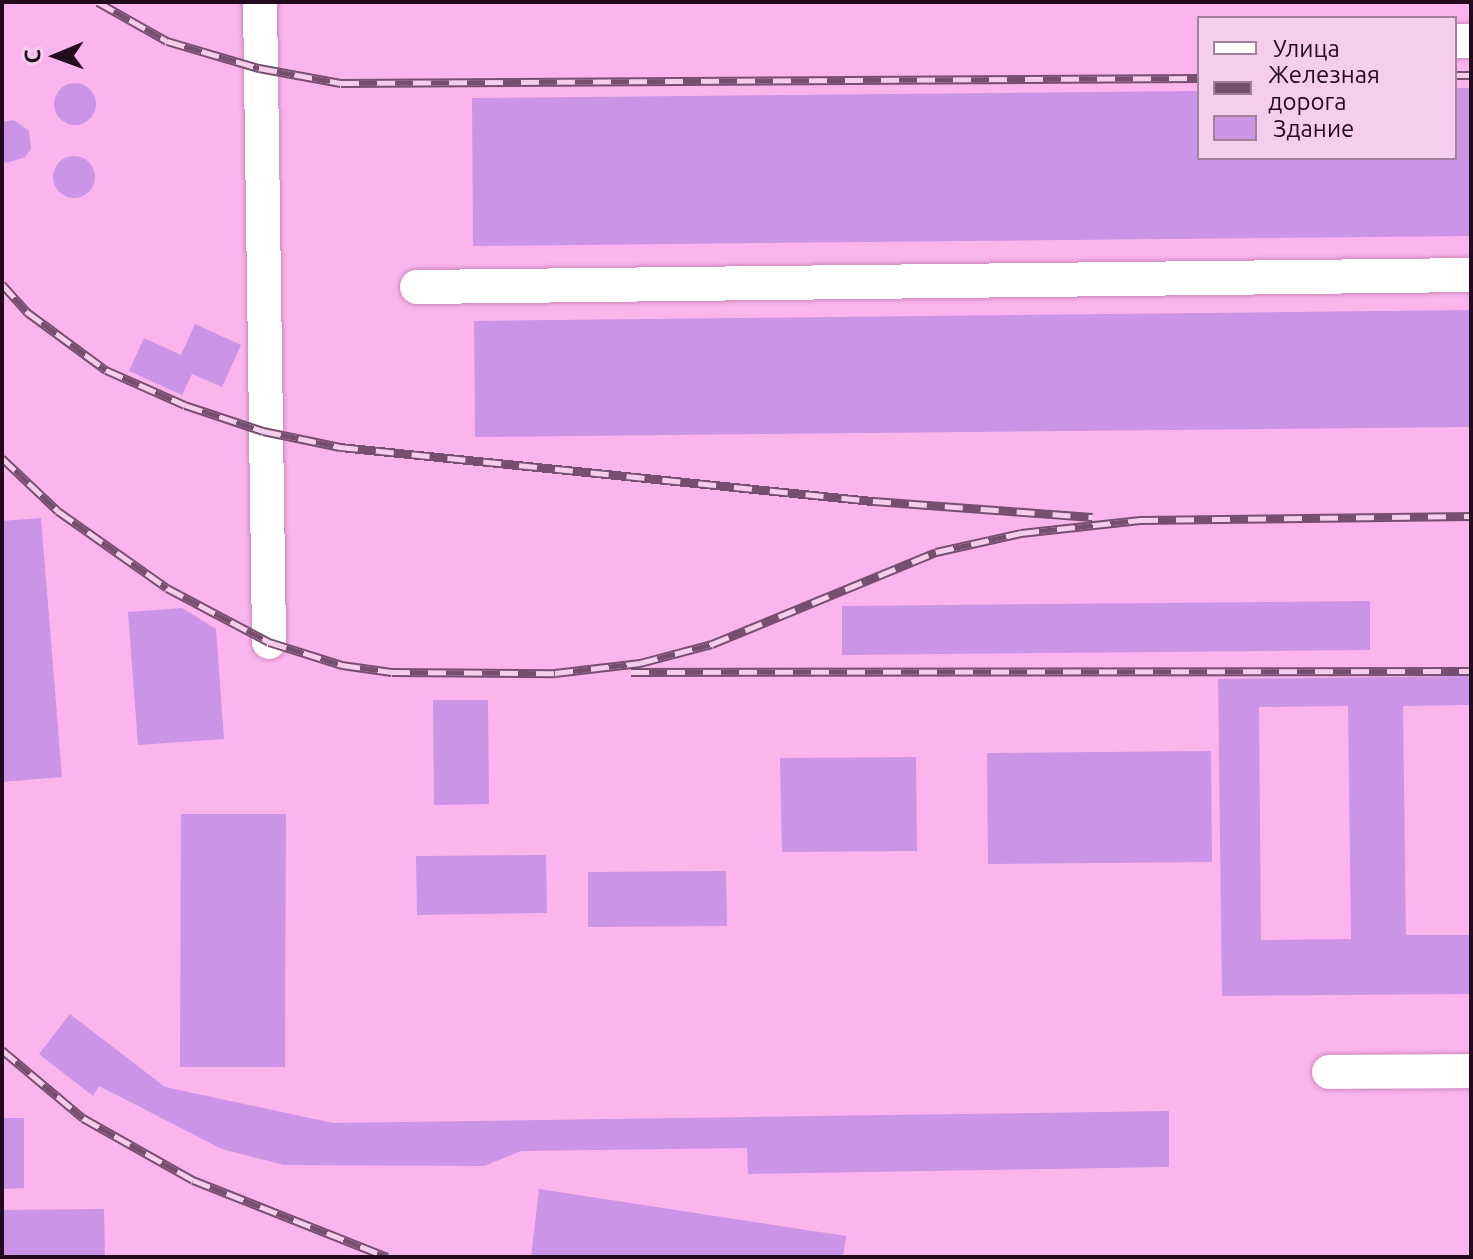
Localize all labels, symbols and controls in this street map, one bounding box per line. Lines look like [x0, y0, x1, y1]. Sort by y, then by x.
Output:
north arrow [16, 16, 96, 96]
legend [1197, 16, 1457, 160]
text: Улица [1273, 35, 1340, 62]
text: С [19, 49, 44, 64]
text: Железная дорога [1268, 61, 1380, 115]
text: Здание [1273, 115, 1354, 142]

